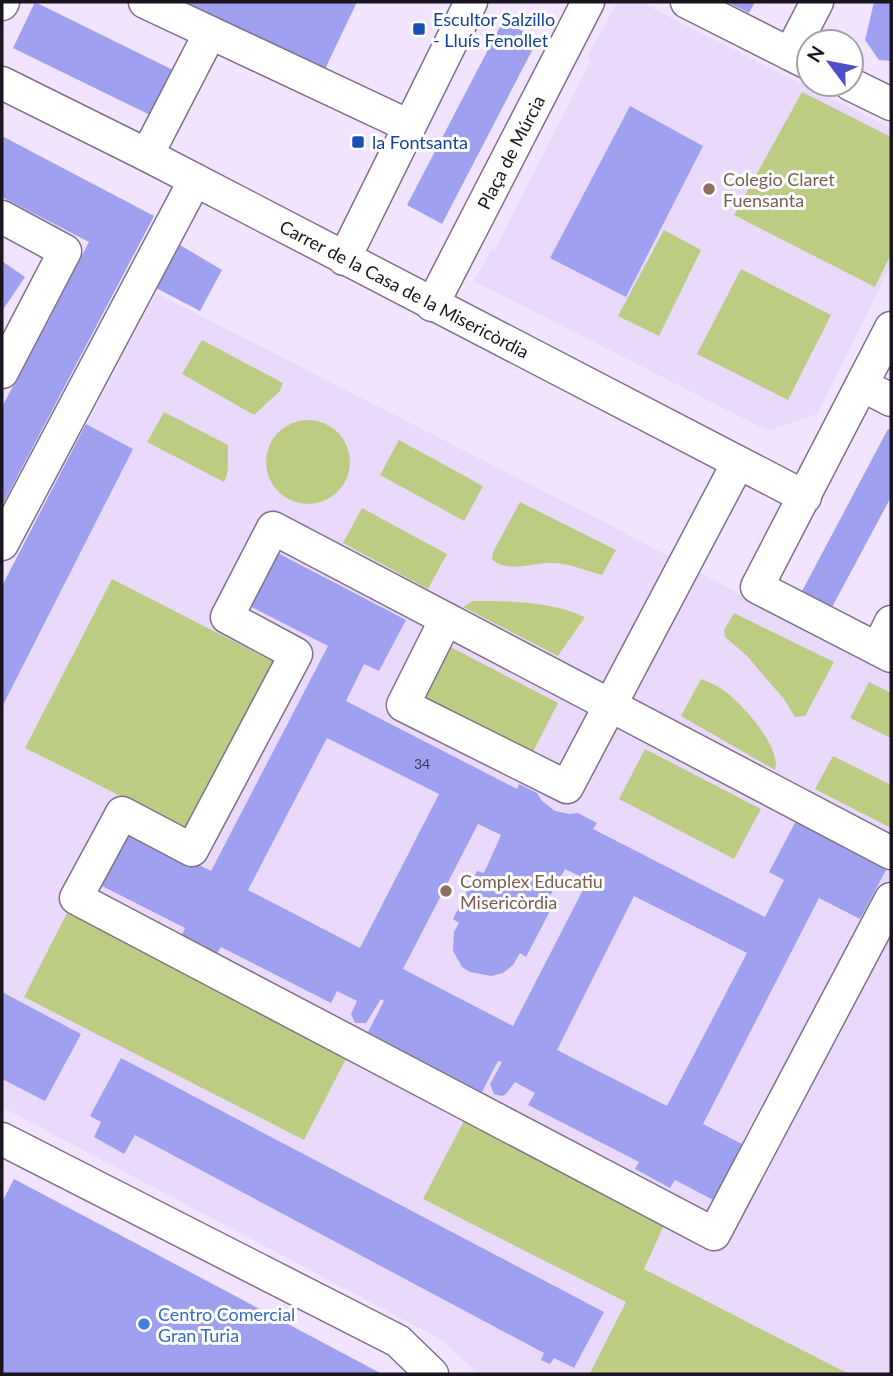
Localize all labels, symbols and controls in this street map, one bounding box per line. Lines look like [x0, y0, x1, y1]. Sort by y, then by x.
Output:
place label: Escultor Salzillo - Lluís Fenollet [433, 8, 555, 51]
marker: Escultor Salzillo - Lluís Fenollet [411, 21, 427, 37]
north arrow [795, 28, 865, 98]
text: N [802, 41, 829, 66]
street label: Plaça de Múrcia [472, 91, 549, 213]
place label: la Fontsanta [372, 131, 468, 153]
marker: la Fontsanta [350, 134, 366, 150]
place label: Colegio Claret Fuensanta [723, 168, 835, 211]
marker: Colegio Claret Fuensanta [701, 181, 717, 197]
street label: Carrer de la Casa de la Misericòrdia [276, 215, 533, 363]
house number: 34 [414, 755, 430, 772]
place label: Complex Educatiu Misericòrdia [460, 870, 603, 913]
marker: Complex Educatiu Misericòrdia [438, 883, 454, 899]
place label: Centro Comercial Gran Turia [158, 1303, 295, 1346]
marker: Centro Comercial Gran Turia [136, 1316, 152, 1332]

